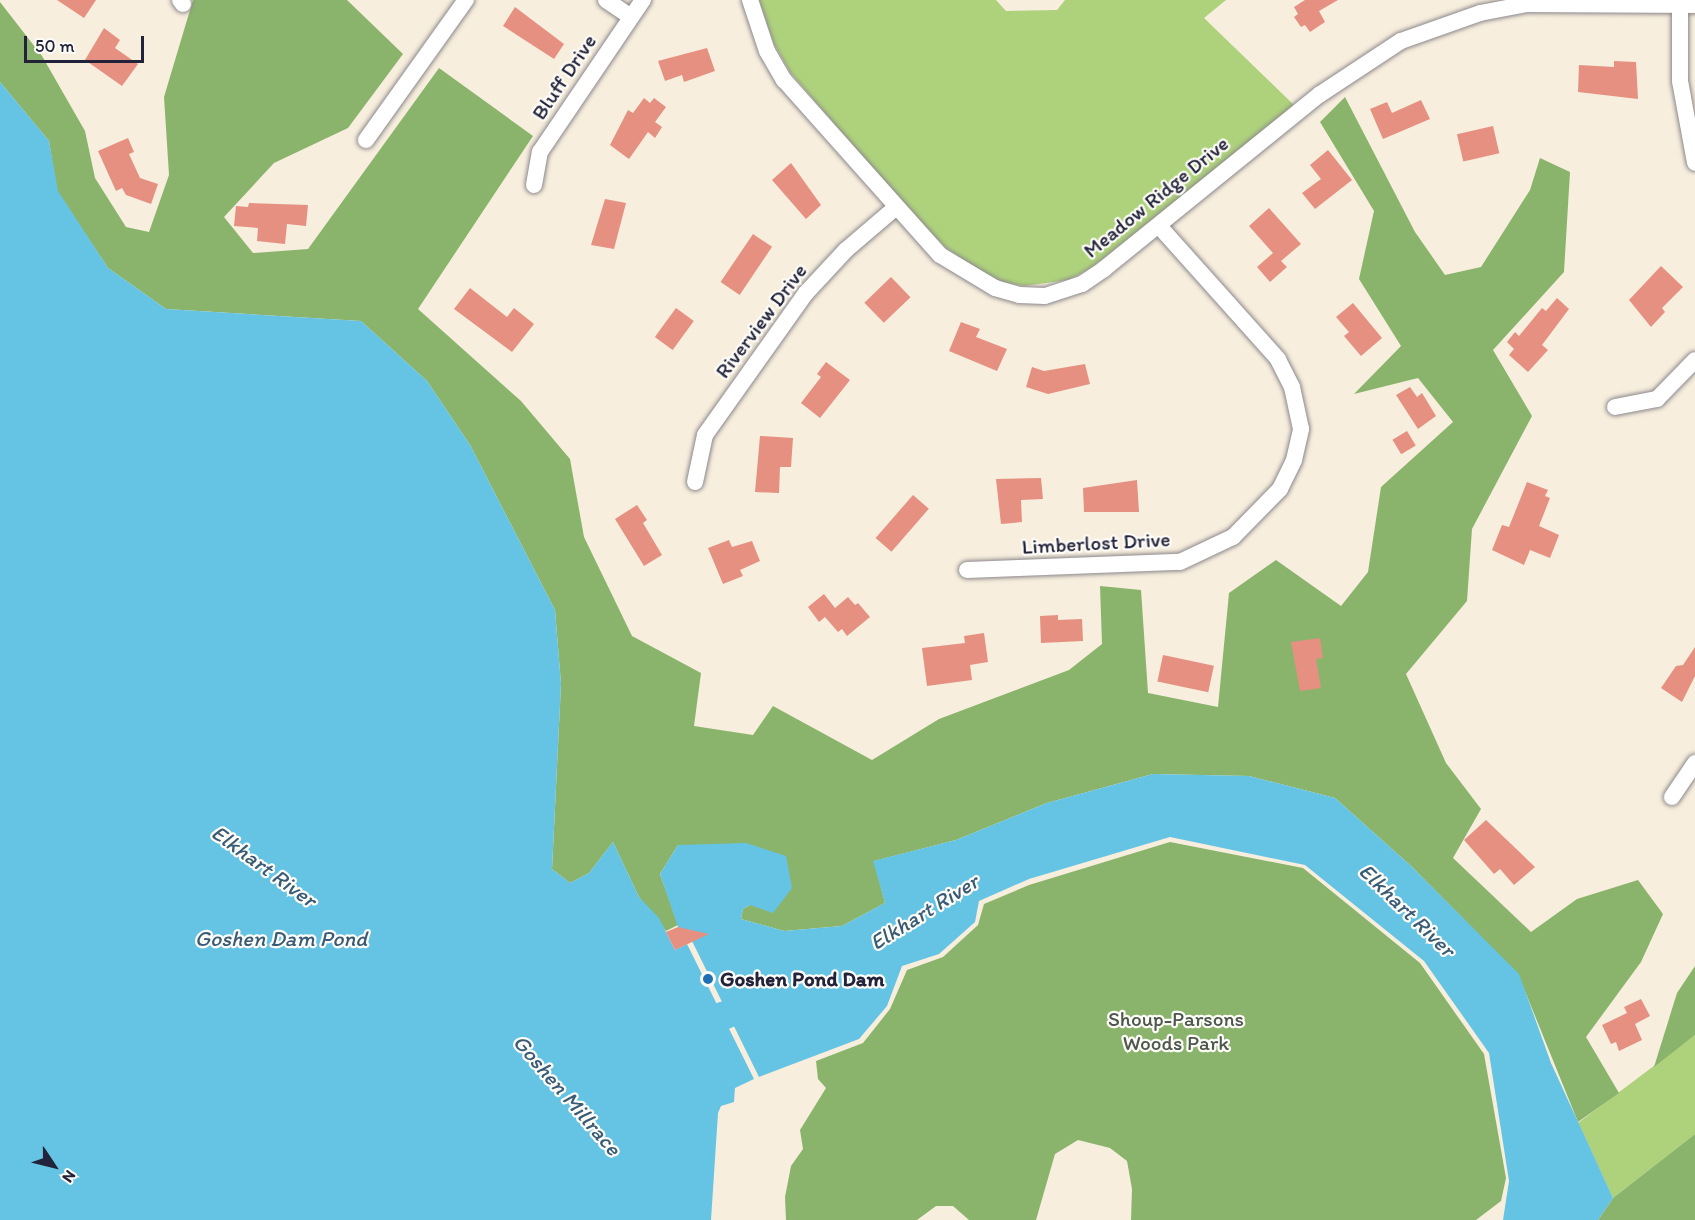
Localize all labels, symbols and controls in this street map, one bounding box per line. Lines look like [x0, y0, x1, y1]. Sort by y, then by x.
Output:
scale bar [27, 24, 147, 62]
street label: Bluff Drive [526, 29, 602, 125]
text: 50 m [35, 35, 75, 57]
street label: Meadow Ridge Drive [1078, 130, 1234, 264]
street label: Riverview Drive [710, 259, 812, 383]
street label: Limberlost Drive [1021, 527, 1171, 559]
water label: Elkhart River [207, 819, 321, 913]
water label: Elkhart River [1354, 858, 1460, 962]
water label: Elkhart River [865, 868, 983, 956]
water label: Goshen Dam Pond [195, 926, 367, 952]
place label: Goshen Pond Dam [720, 966, 884, 992]
marker: Goshen Pond Dam [701, 972, 715, 986]
park label: Shoup-Parsons Woods Park [1108, 1006, 1244, 1056]
water label: Goshen Millrace [507, 1029, 627, 1161]
north arrow [24, 1136, 84, 1196]
text: N [58, 1167, 80, 1186]

